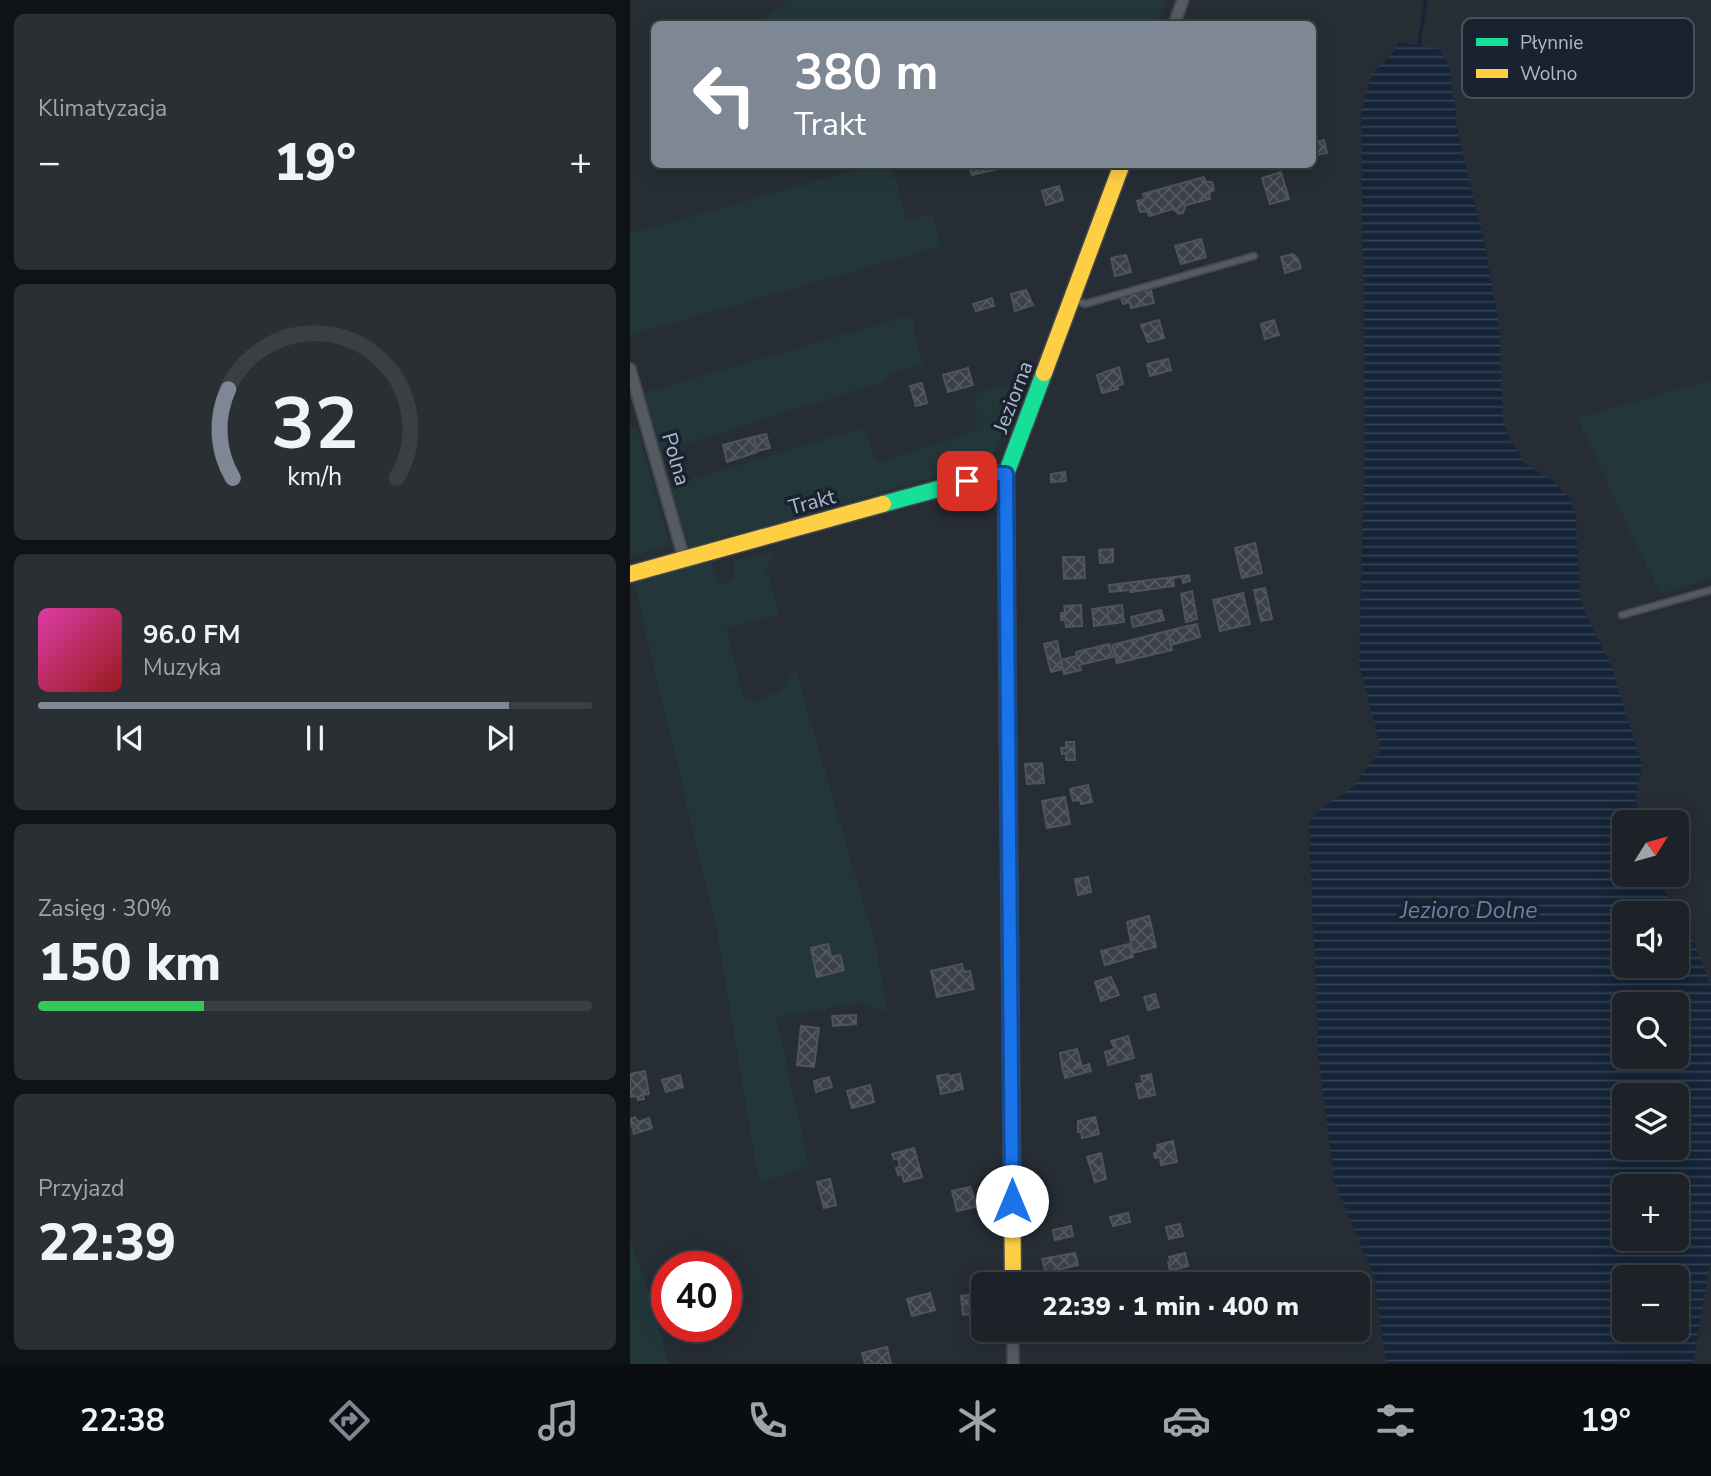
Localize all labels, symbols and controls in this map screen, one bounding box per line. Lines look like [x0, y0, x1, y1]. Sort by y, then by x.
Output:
legend [1462, 18, 1694, 98]
text: Płynnie [1520, 30, 1583, 56]
text: 380 m [794, 39, 938, 106]
icon: left [679, 49, 770, 140]
text: Wolno [1520, 61, 1577, 87]
text: Klimatyzacja [38, 93, 167, 124]
text: Trakt [794, 103, 866, 146]
text: 19° [274, 127, 356, 198]
text: − [38, 137, 61, 188]
text: + [569, 137, 592, 188]
street label: Jeziorna [986, 357, 1039, 438]
text: 32 [271, 374, 359, 474]
street label: Polna [655, 429, 697, 489]
pin [937, 451, 997, 511]
text: km/h [287, 460, 343, 494]
icon: arrive [948, 462, 986, 500]
street label: Trakt [786, 482, 839, 522]
text: 96.0 FM [143, 617, 240, 652]
text: Muzyka [143, 652, 221, 683]
icon: previous [111, 719, 149, 757]
icon: pause [296, 719, 334, 757]
icon: next [481, 719, 519, 757]
north arrow [1612, 810, 1689, 887]
map controls [1612, 810, 1689, 1342]
text: Zasięg · 30% [38, 893, 172, 924]
water label: Jezioro Dolne [1399, 895, 1538, 926]
button: sound [1612, 901, 1689, 978]
text: 150 km [38, 927, 221, 998]
button: search [1612, 992, 1689, 1069]
button: layers [1612, 1083, 1689, 1160]
position arrow [975, 1164, 1049, 1238]
text: Przyjazd [38, 1173, 124, 1204]
button: + [1612, 1174, 1689, 1251]
text: 22:39 [38, 1207, 176, 1278]
speed limit sign: 40 [651, 1251, 742, 1342]
button: − [1612, 1265, 1689, 1342]
text: 22:39 · 1 min · 400 m [1042, 1289, 1299, 1324]
icon: directions [325, 1396, 374, 1445]
icon: music [534, 1396, 583, 1445]
icon: phone [743, 1396, 792, 1445]
icon: climate [953, 1396, 1002, 1445]
icon: car [1162, 1396, 1211, 1445]
icon: filters [1371, 1396, 1420, 1445]
text: 22:38 [80, 1399, 165, 1442]
text: 19° [1580, 1399, 1631, 1442]

